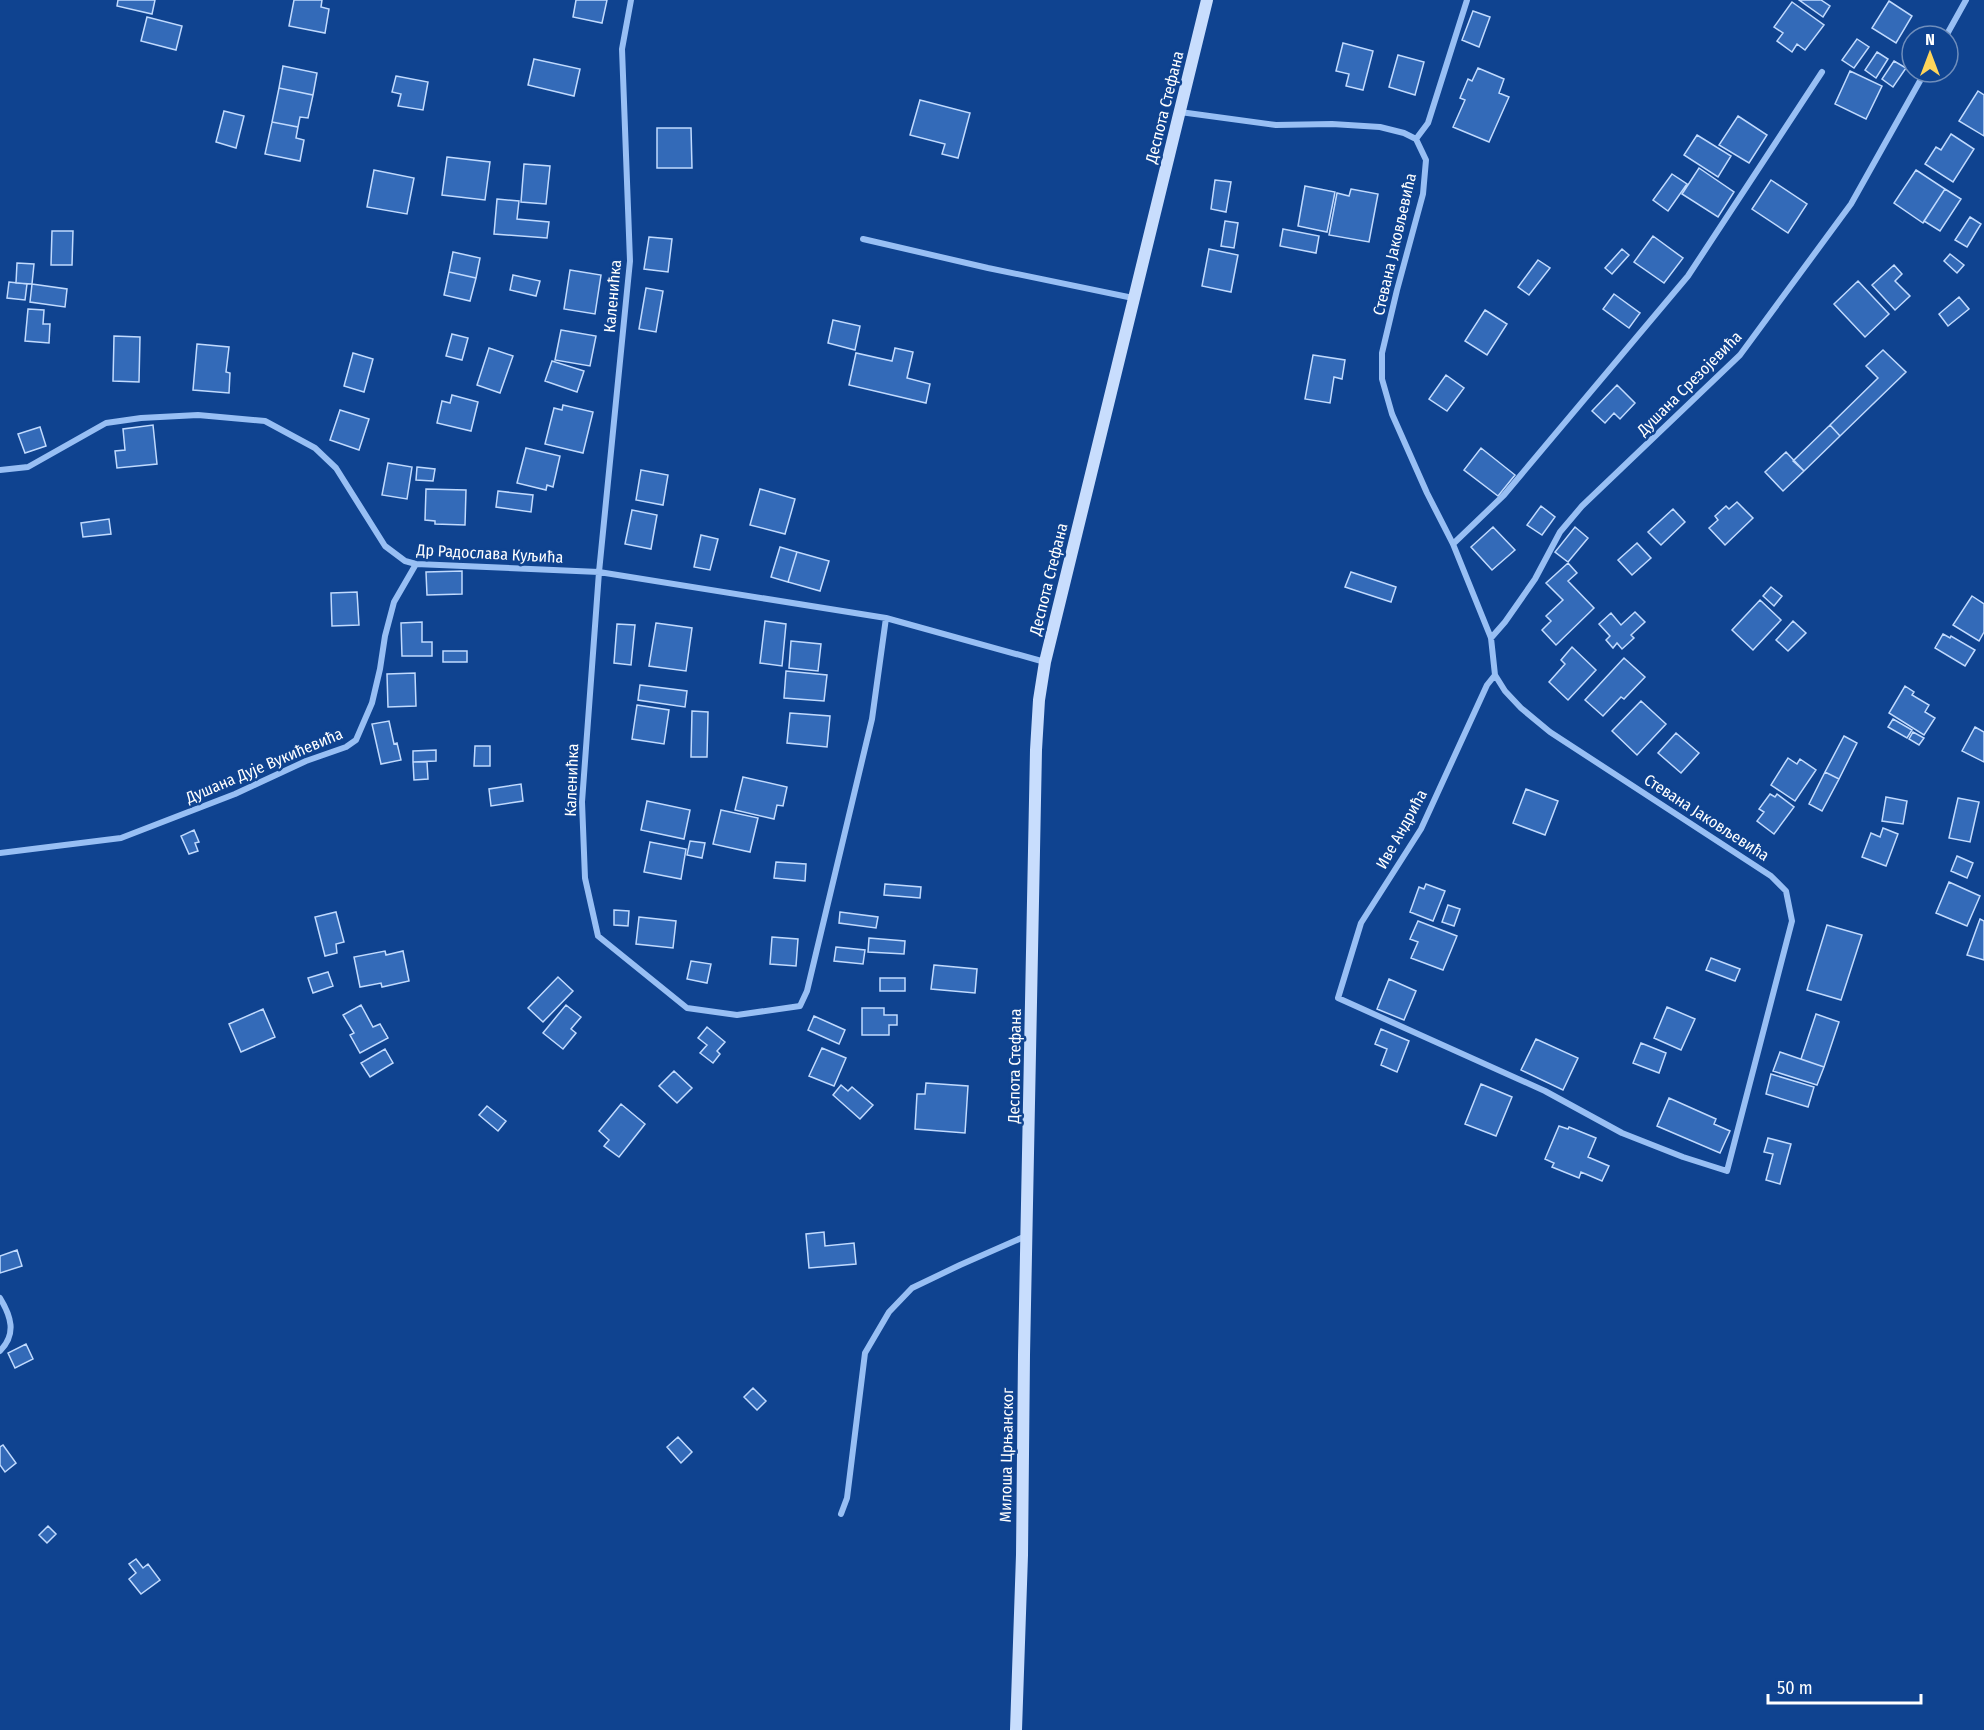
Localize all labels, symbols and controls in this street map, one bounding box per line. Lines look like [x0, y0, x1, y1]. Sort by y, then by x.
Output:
north arrow [1900, 24, 1960, 84]
text: N [1925, 30, 1935, 49]
street label: Деспота Стефана [1141, 49, 1188, 166]
street label: Стевана Јаковљевића [1369, 171, 1420, 317]
street label: Каленићка [600, 259, 625, 333]
street label: Душана Срезојевића [1632, 327, 1746, 440]
street label: Деспота Стефана [1025, 521, 1072, 638]
street label: Др Радослава Куљића [415, 540, 564, 567]
street label: Душана Дује Вукићевића [182, 724, 346, 808]
street label: Каленићка [561, 743, 582, 817]
street label: Стевана Јаковљевића [1641, 770, 1773, 865]
street label: Иве Андрића [1372, 786, 1431, 872]
street label: Деспота Стефана [1004, 1008, 1025, 1125]
street label: Милоша Црњанског [996, 1387, 1017, 1523]
scale bar [1768, 1667, 1921, 1705]
text: 50 m [1777, 1677, 1813, 1699]

